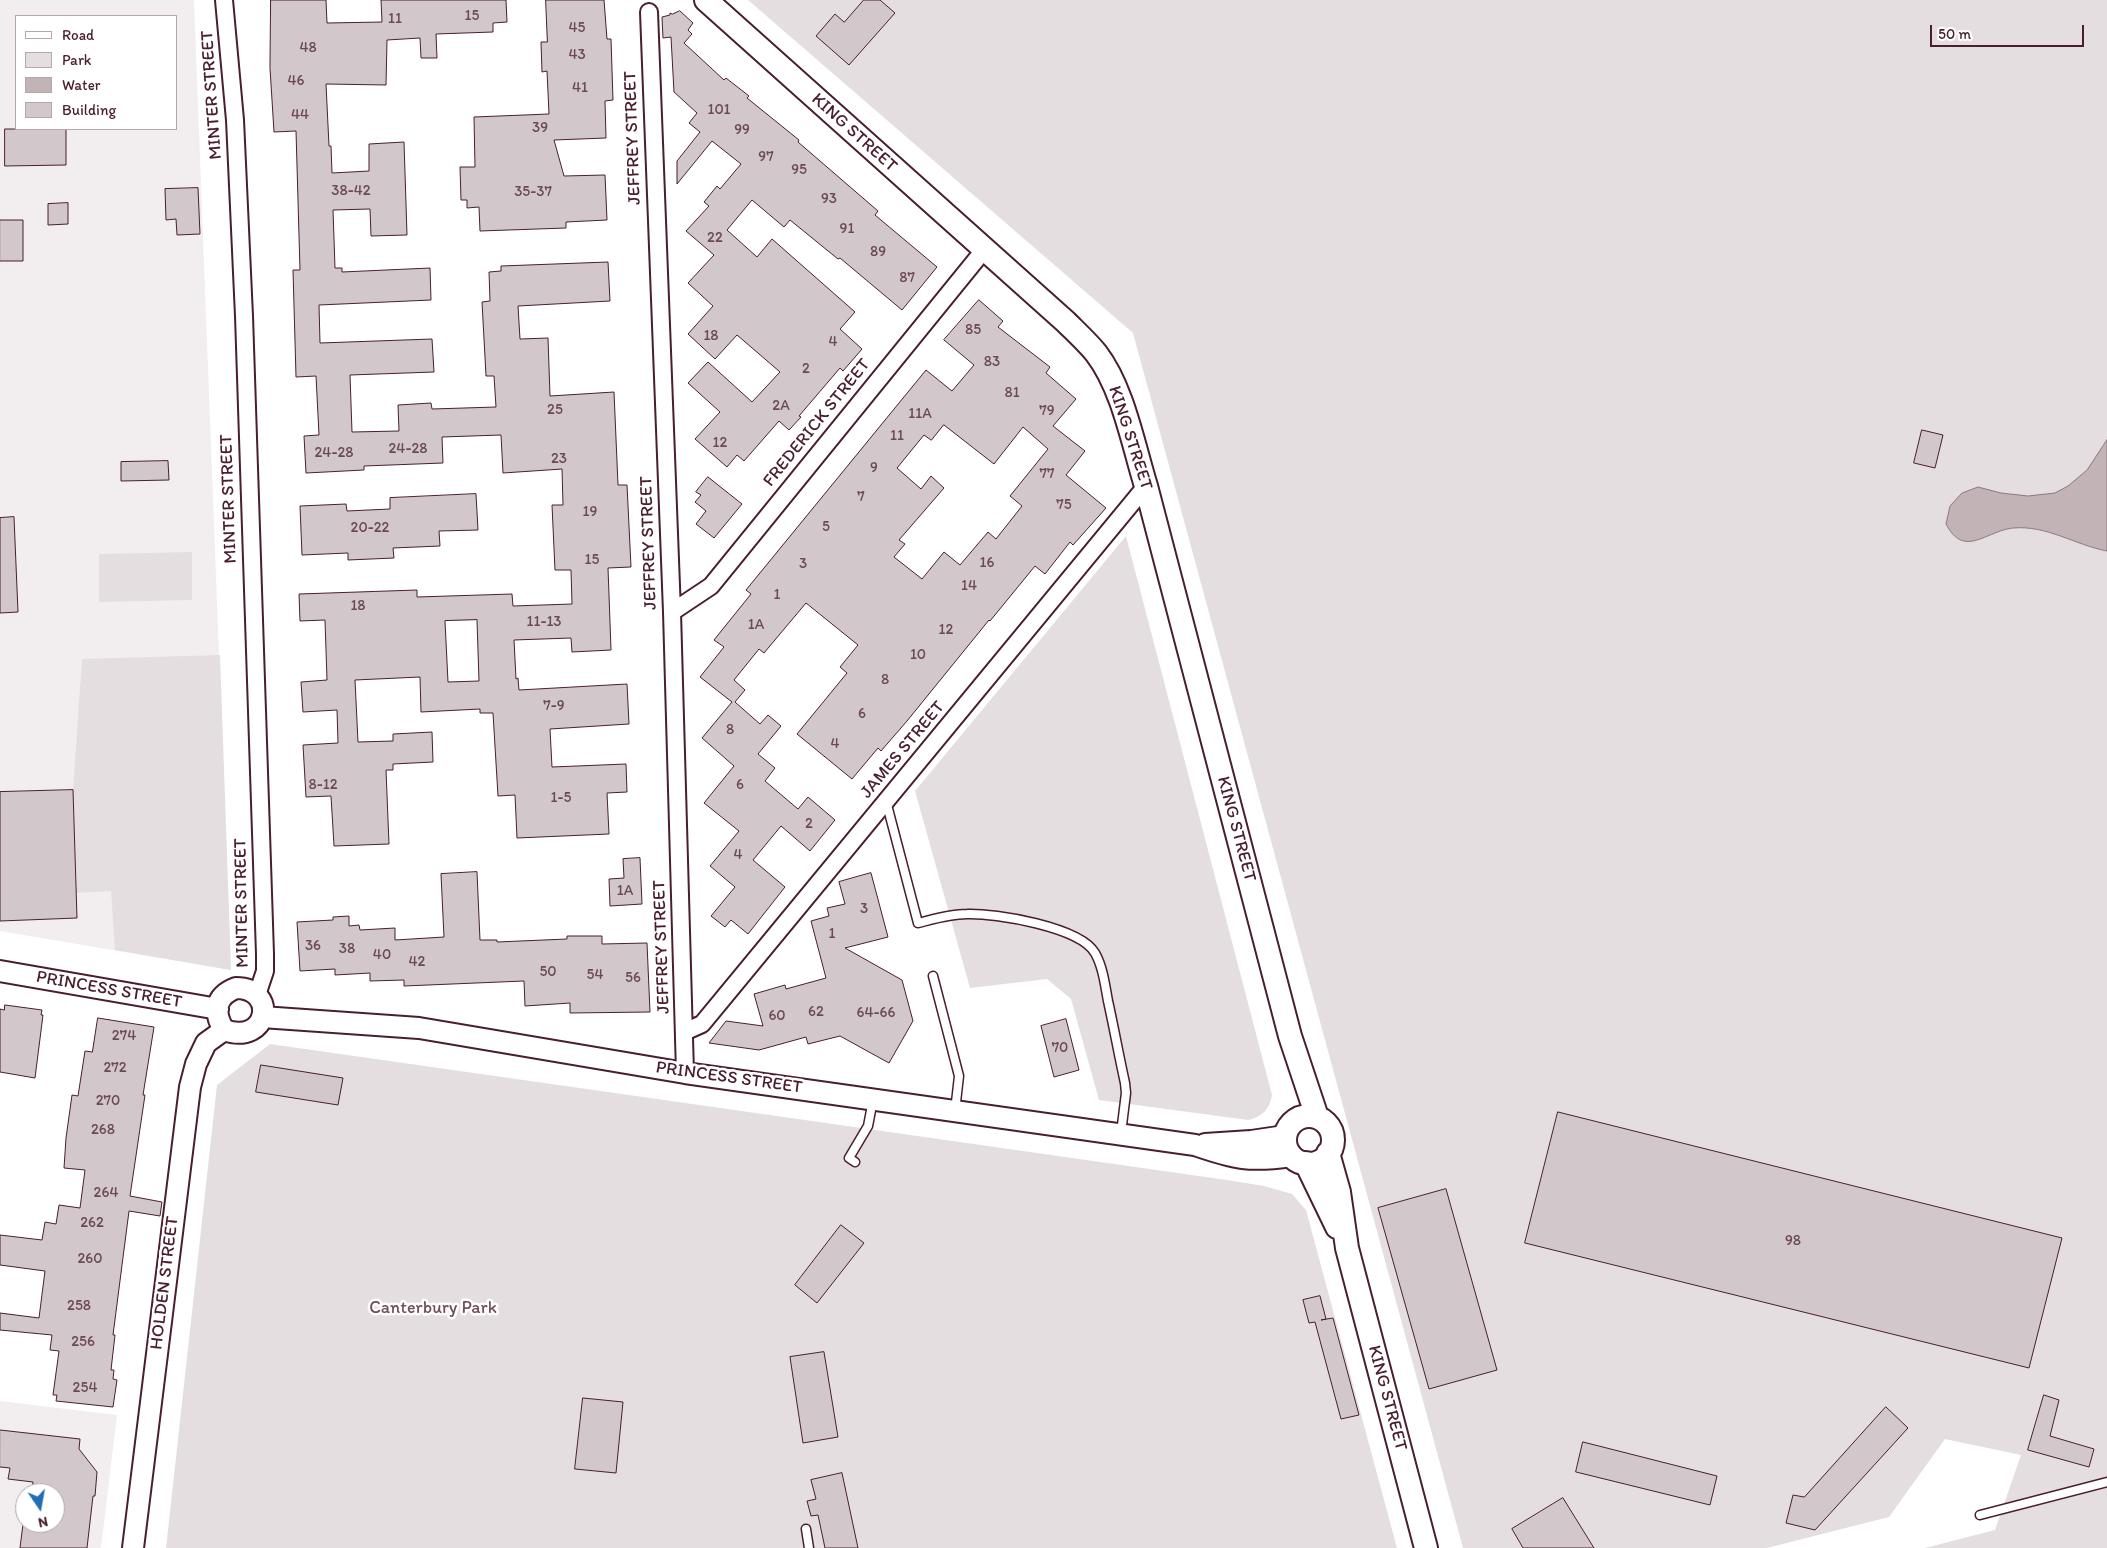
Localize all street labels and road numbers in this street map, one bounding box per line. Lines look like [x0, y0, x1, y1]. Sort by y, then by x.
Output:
street label: MINTER STREET [197, 30, 227, 160]
street label: JEFFREY STREET [620, 71, 646, 205]
street label: KING STREET [807, 89, 901, 177]
street label: FREDERICK STREET [759, 355, 875, 491]
street label: KING STREET [1103, 383, 1157, 493]
street label: MINTER STREET [216, 434, 242, 564]
street label: JEFFREY STREET [636, 476, 662, 610]
street label: JAMES STREET [856, 697, 950, 803]
street label: KING STREET [1212, 774, 1260, 884]
street label: MINTER STREET [230, 838, 254, 968]
street label: JEFFREY STREET [649, 880, 675, 1014]
street label: PRINCESS STREET [34, 967, 184, 1013]
street label: PRINCESS STREET [654, 1057, 804, 1099]
street label: HOLDEN STREET [146, 1215, 184, 1351]
street label: KING STREET [1363, 1343, 1411, 1453]

